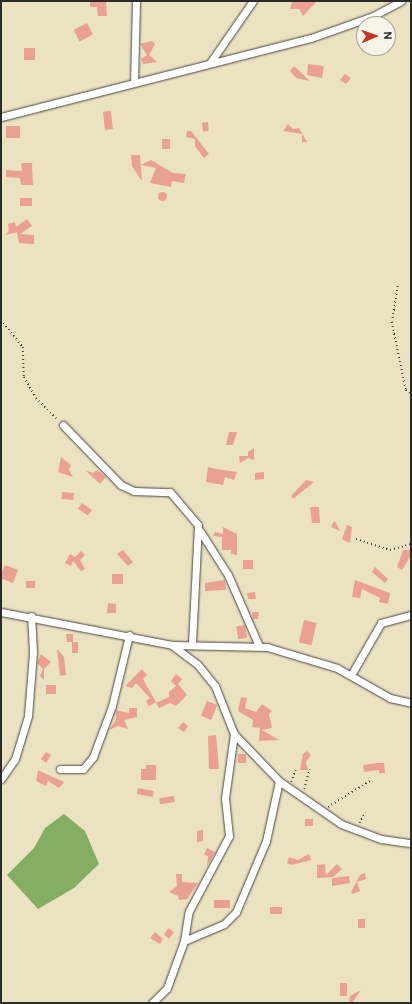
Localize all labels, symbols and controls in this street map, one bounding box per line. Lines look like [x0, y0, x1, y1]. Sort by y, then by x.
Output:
north arrow [356, 16, 396, 56]
text: N [381, 31, 394, 40]

